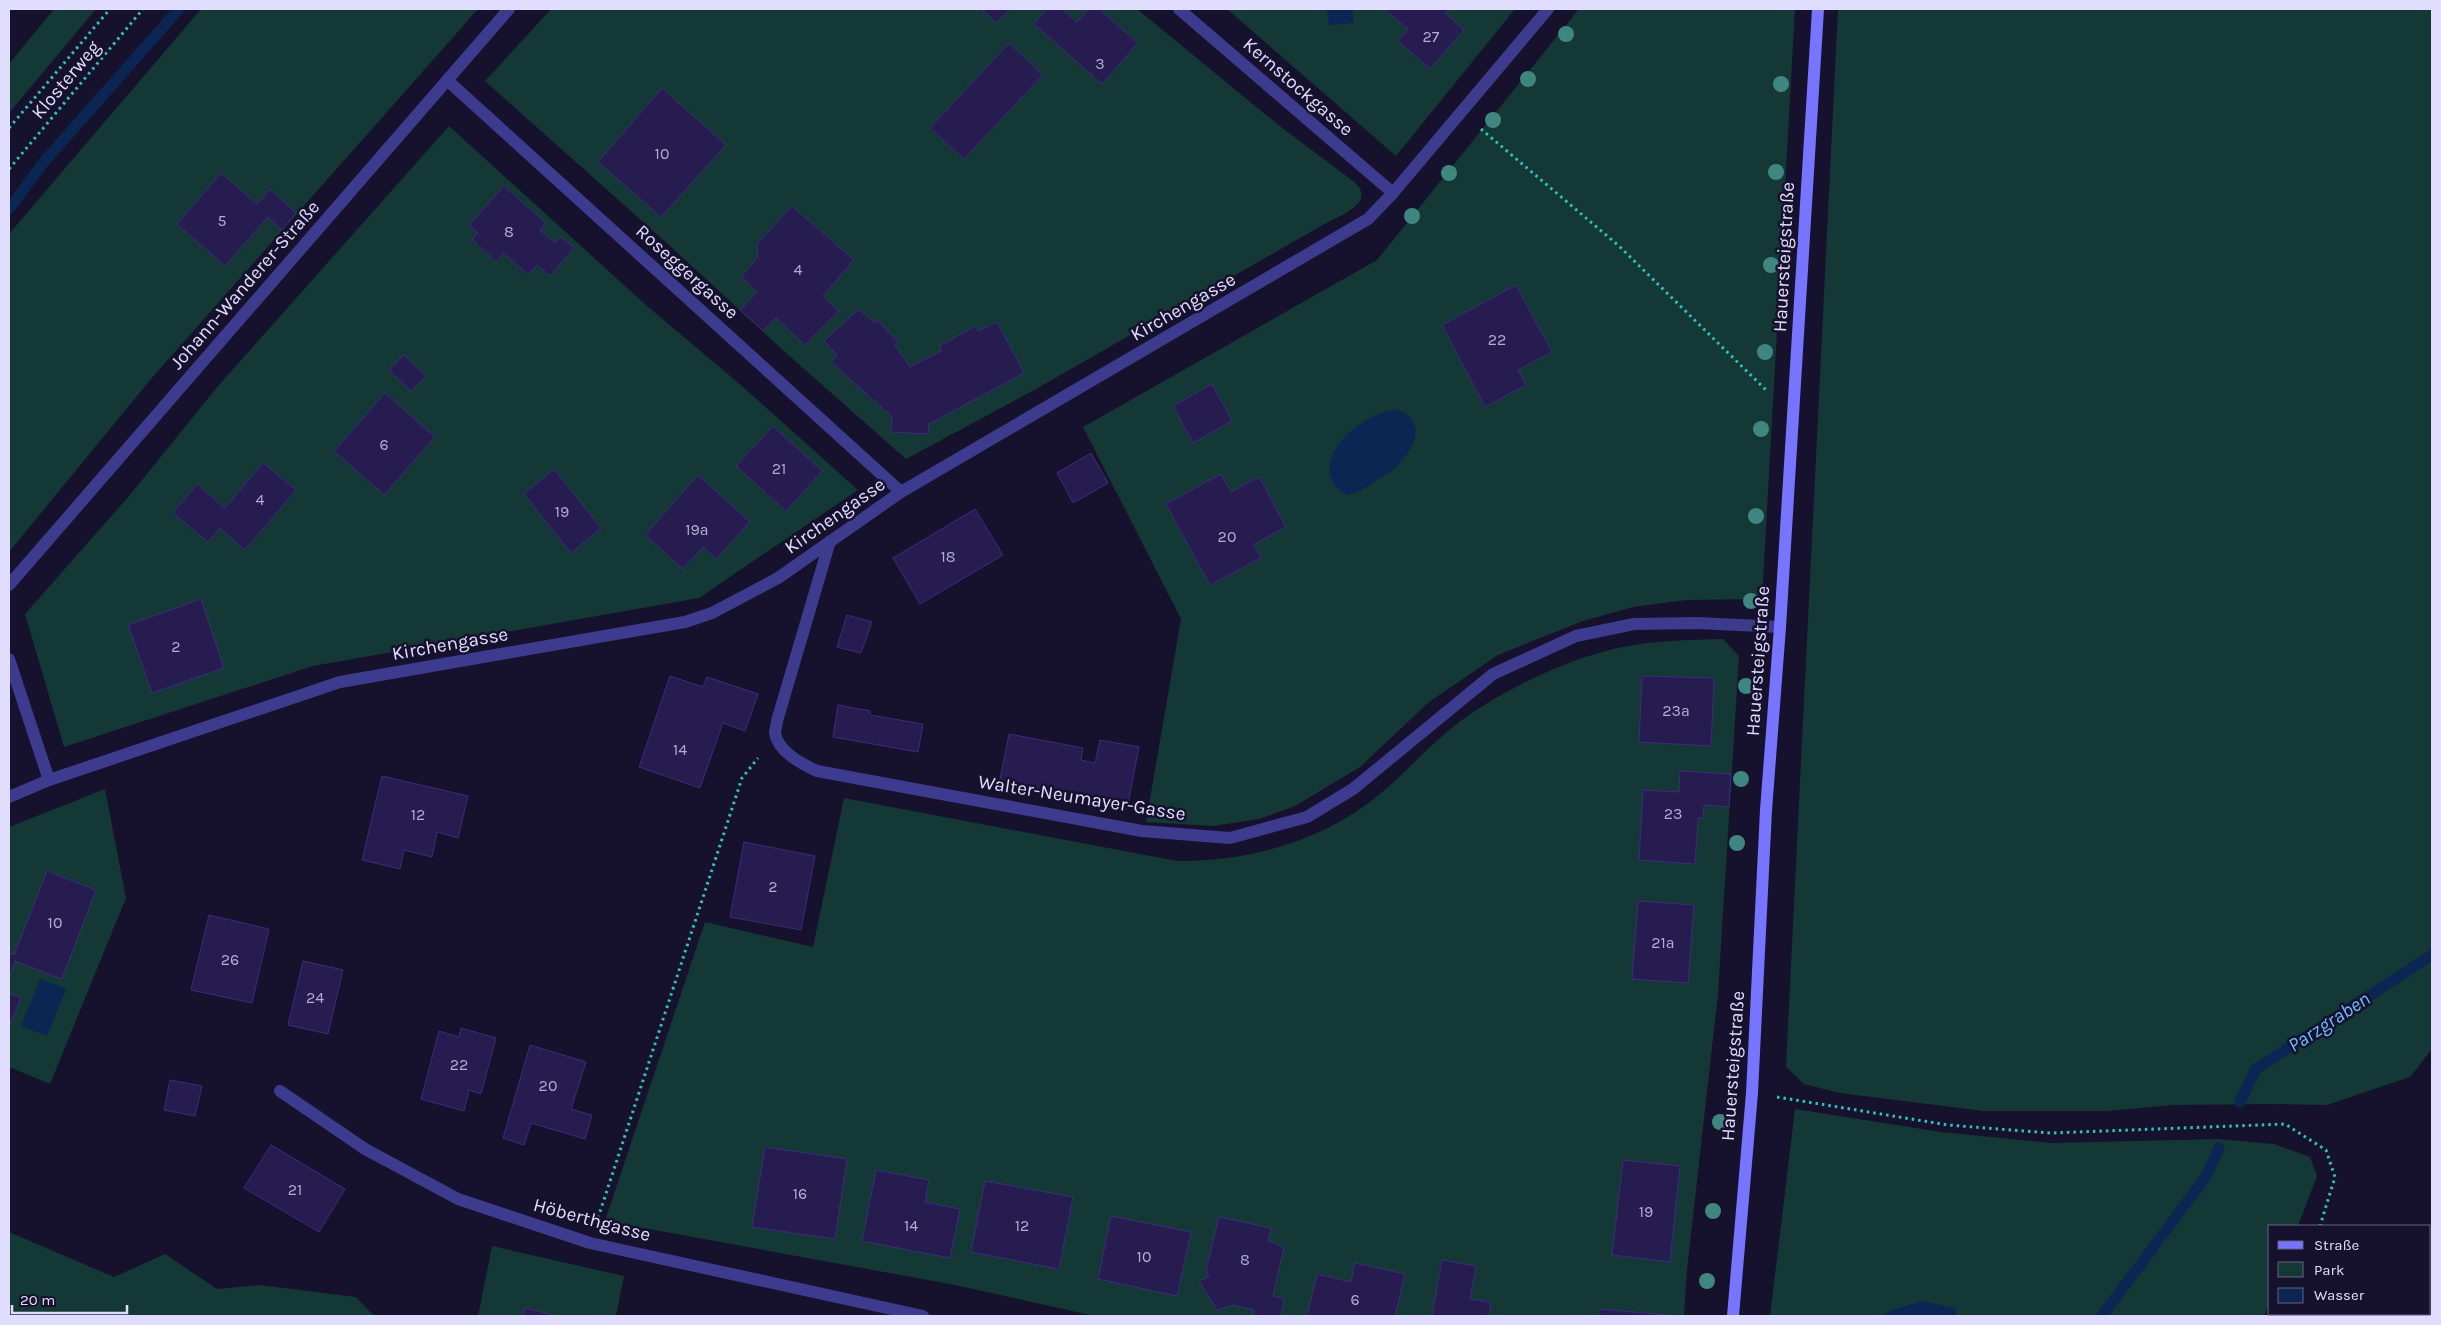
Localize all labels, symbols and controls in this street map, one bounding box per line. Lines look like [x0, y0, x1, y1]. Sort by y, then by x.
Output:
house number: 27 [1423, 27, 1440, 46]
street label: Kernstockgasse [1238, 33, 1358, 141]
street label: Klosterweg [27, 36, 105, 124]
house number: 3 [1095, 54, 1105, 73]
house number: 10 [655, 144, 669, 163]
street label: Hauersteigstraße [1769, 181, 1799, 333]
street label: Johann-Wanderer-Straße [166, 196, 324, 374]
house number: 5 [217, 211, 227, 230]
street label: Roseggergasse [631, 220, 743, 324]
house number: 8 [504, 222, 514, 241]
house number: 4 [794, 260, 803, 279]
street label: Kirchengasse [1127, 268, 1239, 346]
house number: 22 [1488, 330, 1506, 349]
house number: 6 [379, 435, 389, 454]
house number: 21 [772, 459, 786, 478]
street label: Kirchengasse [781, 473, 889, 559]
house number: 4 [256, 490, 265, 509]
house number: 19 [555, 502, 569, 521]
house number: 19a [685, 520, 709, 539]
house number: 20 [1218, 527, 1236, 546]
house number: 18 [940, 547, 956, 566]
street label: Hauersteigstraße [1742, 585, 1774, 737]
street label: Kirchengasse [390, 623, 510, 665]
house number: 2 [171, 637, 181, 656]
house number: 23a [1662, 701, 1690, 720]
house number: 14 [673, 740, 687, 759]
street label: Walter-Neumayer-Gasse [977, 771, 1187, 825]
house number: 23 [1664, 804, 1682, 823]
house number: 12 [411, 805, 425, 824]
house number: 2 [768, 877, 778, 896]
house number: 10 [48, 913, 62, 932]
house number: 21a [1651, 933, 1675, 952]
house number: 26 [221, 950, 239, 969]
water label: Parzgraben [2284, 987, 2374, 1057]
house number: 24 [306, 988, 324, 1007]
street label: Hauersteigstraße [1717, 990, 1749, 1142]
house number: 22 [450, 1055, 468, 1074]
house number: 20 [539, 1076, 557, 1095]
house number: 21 [288, 1180, 302, 1199]
house number: 16 [793, 1184, 807, 1203]
street label: Höberthgasse [531, 1194, 653, 1246]
house number: 19 [1639, 1202, 1653, 1221]
house number: 14 [904, 1216, 918, 1235]
house number: 12 [1015, 1216, 1029, 1235]
legend [2268, 1225, 2431, 1315]
text: Straße [2314, 1236, 2359, 1254]
house number: 10 [1137, 1247, 1151, 1266]
house number: 8 [1240, 1250, 1250, 1269]
text: Park [2314, 1261, 2344, 1279]
scale bar [12, 1282, 128, 1314]
text: Wasser [2314, 1286, 2365, 1304]
house number: 6 [1350, 1290, 1360, 1309]
text: 20 m [20, 1291, 55, 1309]

